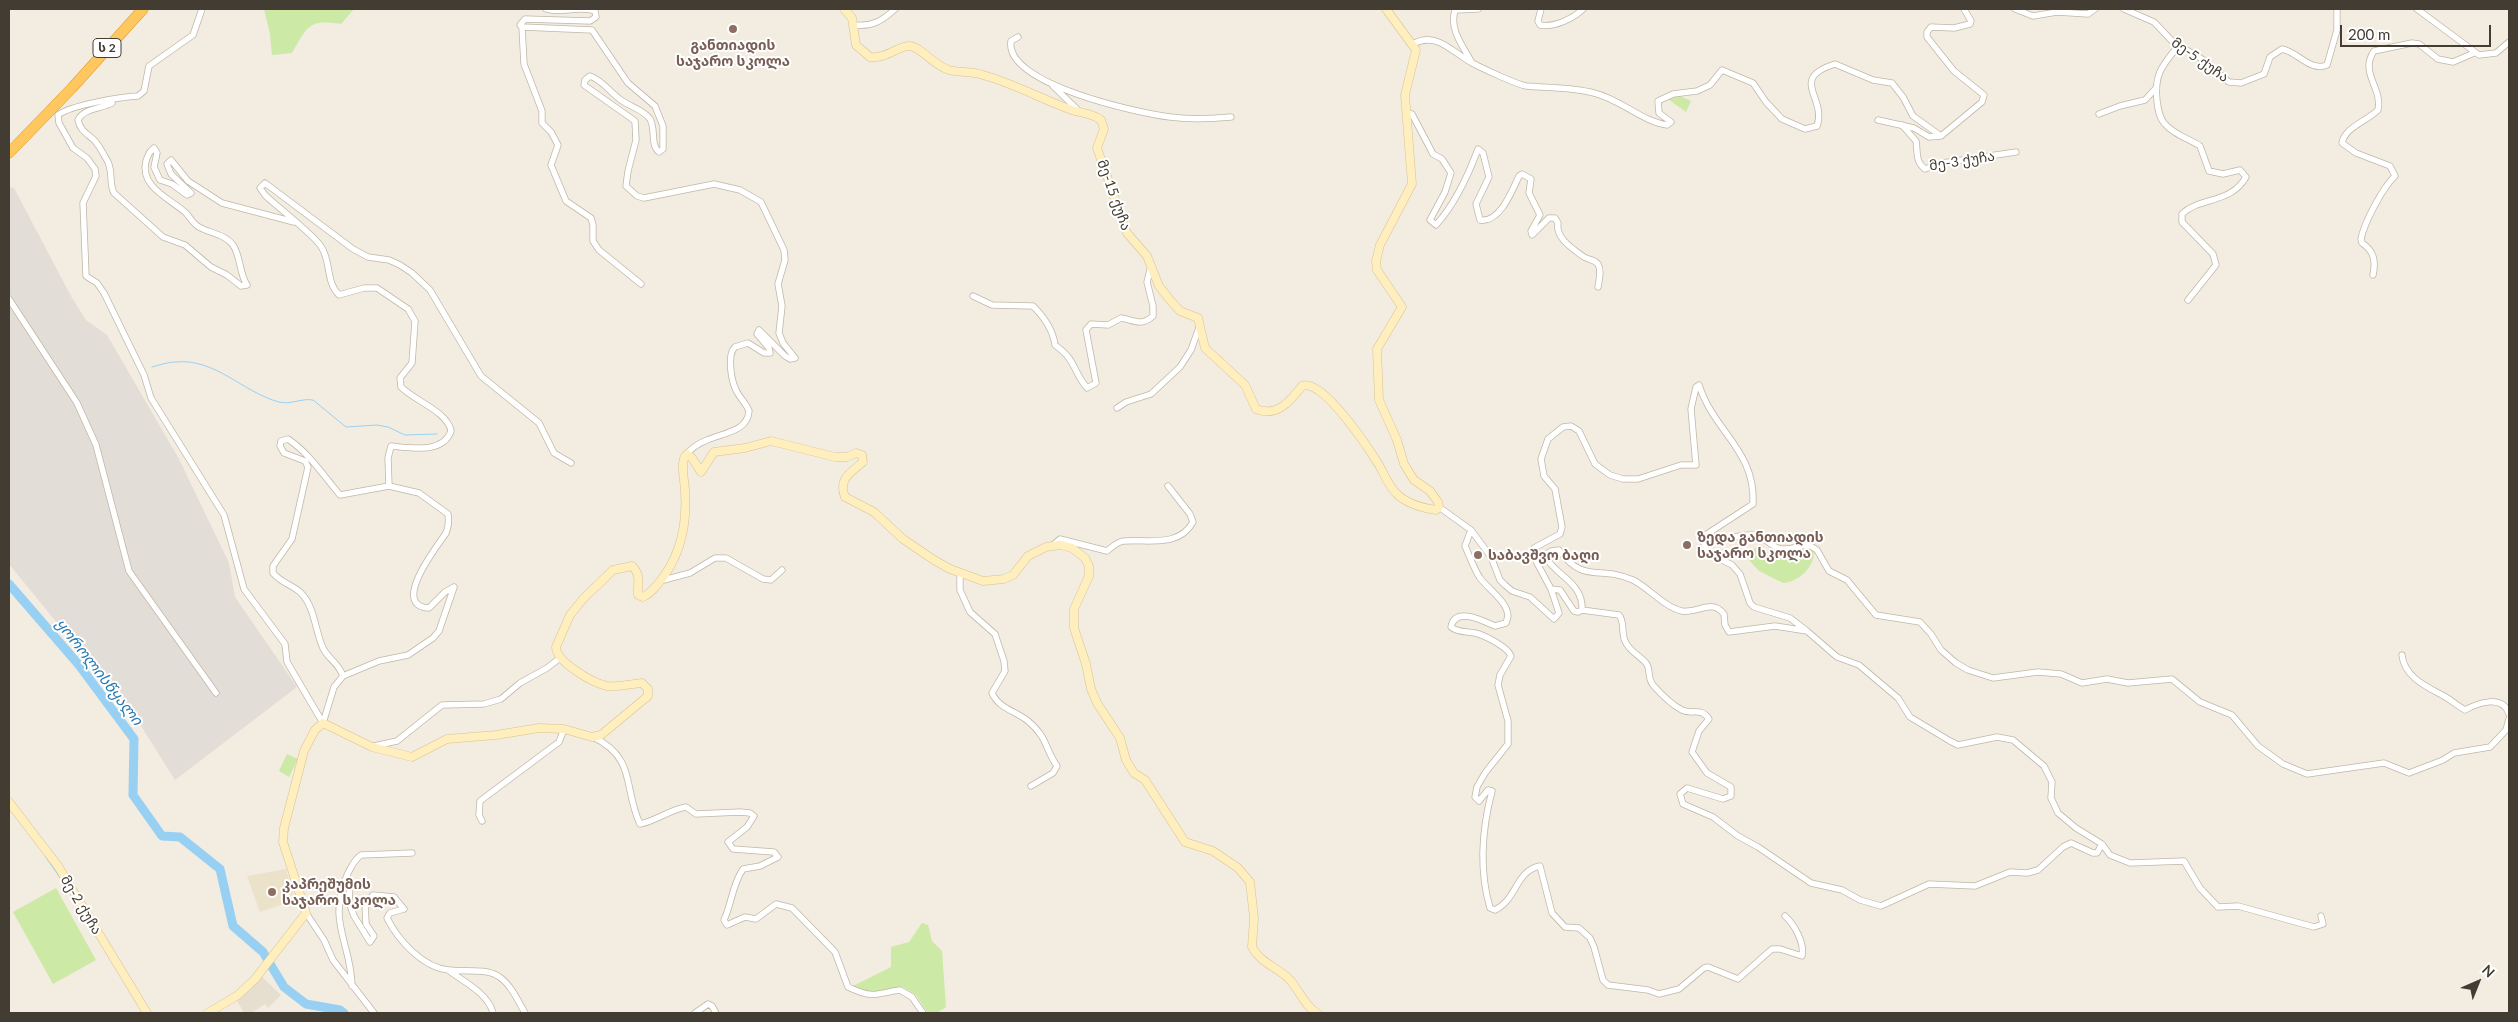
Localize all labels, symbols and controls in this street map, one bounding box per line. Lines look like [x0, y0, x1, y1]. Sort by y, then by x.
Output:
scale bar [2343, 15, 2494, 47]
marker: განთიადის საჯარო სკოლა [727, 23, 739, 35]
text: 200 m [2348, 25, 2390, 43]
street label: მე-5 ქუჩა [2168, 34, 2232, 86]
place label: განთიადის საჯარო სკოლა [676, 37, 790, 70]
road number: ს 2 [93, 38, 121, 58]
street label: მე-3 ქუჩა [1928, 148, 1996, 174]
street label: მე-15 ქუჩა [1093, 157, 1135, 233]
place label: ზედა განთიადის საჯარო სკოლა [1697, 529, 1824, 562]
marker: ზედა განთიადის საჯარო სკოლა [1681, 539, 1693, 551]
place label: საბავშვო ბაღი [1488, 547, 1599, 563]
marker: საბავშვო ბაღი [1472, 549, 1484, 561]
water label: ყოროლისწყალი [52, 615, 146, 729]
street label: მე-2 ქუჩა [57, 872, 105, 938]
place label: კაპრეშუმის საჯარო სკოლა [282, 876, 396, 909]
marker: კაპრეშუმის საჯარო სკოლა [266, 886, 278, 898]
north arrow [2453, 957, 2503, 1007]
text: N [2479, 961, 2499, 981]

